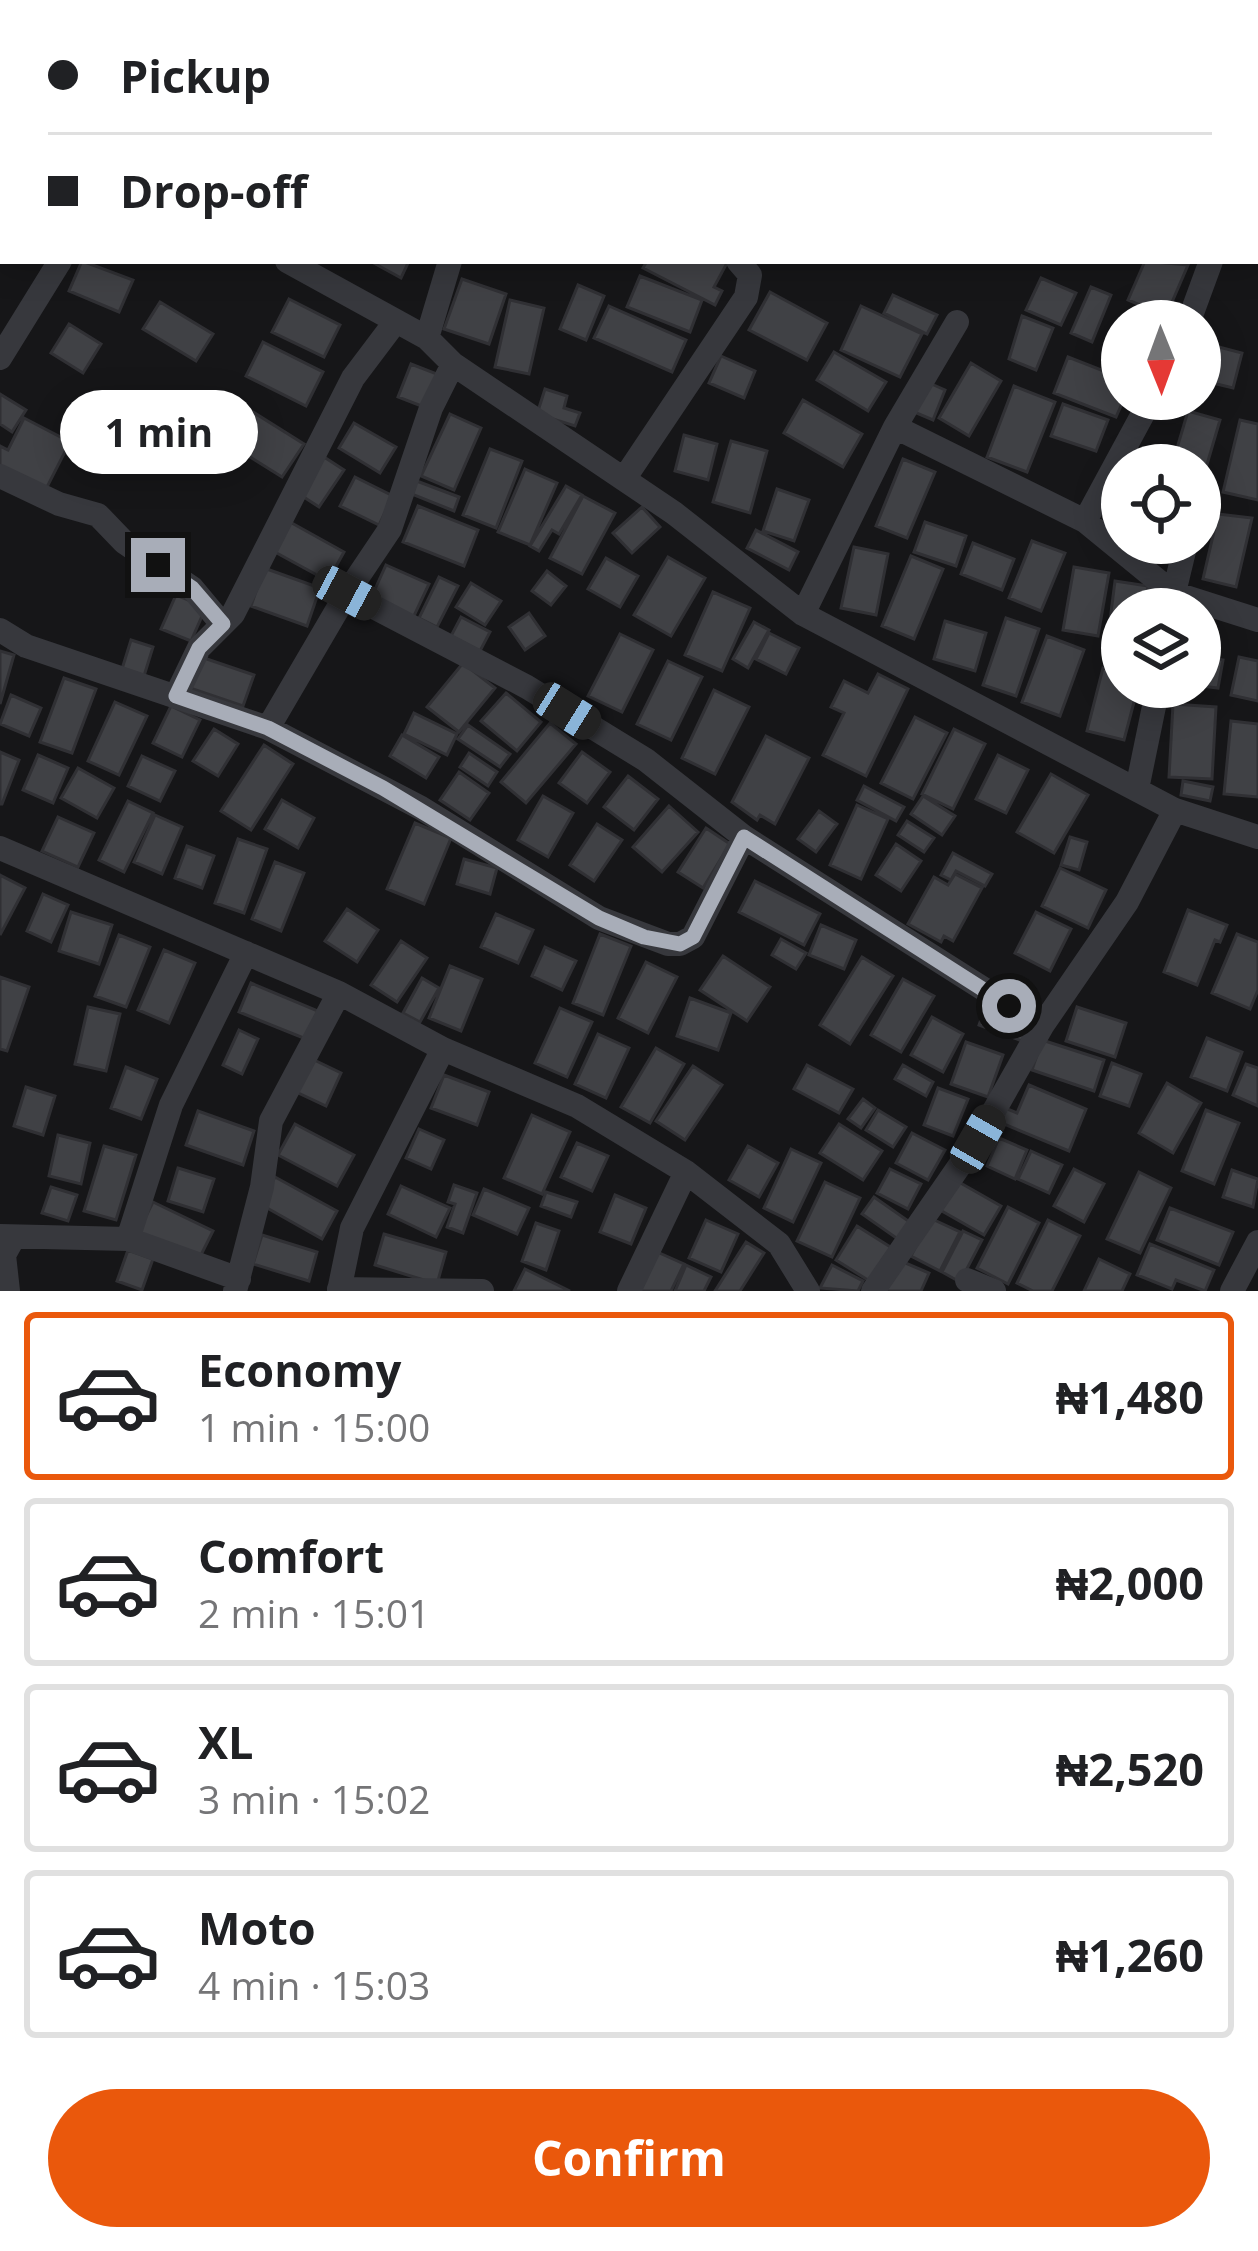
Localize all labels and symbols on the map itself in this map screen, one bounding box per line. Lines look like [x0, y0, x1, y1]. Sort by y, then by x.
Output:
north arrow [1101, 300, 1221, 420]
callout: 1 min [59, 391, 257, 475]
route end [131, 538, 185, 592]
car [307, 560, 387, 626]
car [527, 677, 607, 745]
route start [982, 979, 1036, 1033]
car [944, 1099, 1012, 1179]

